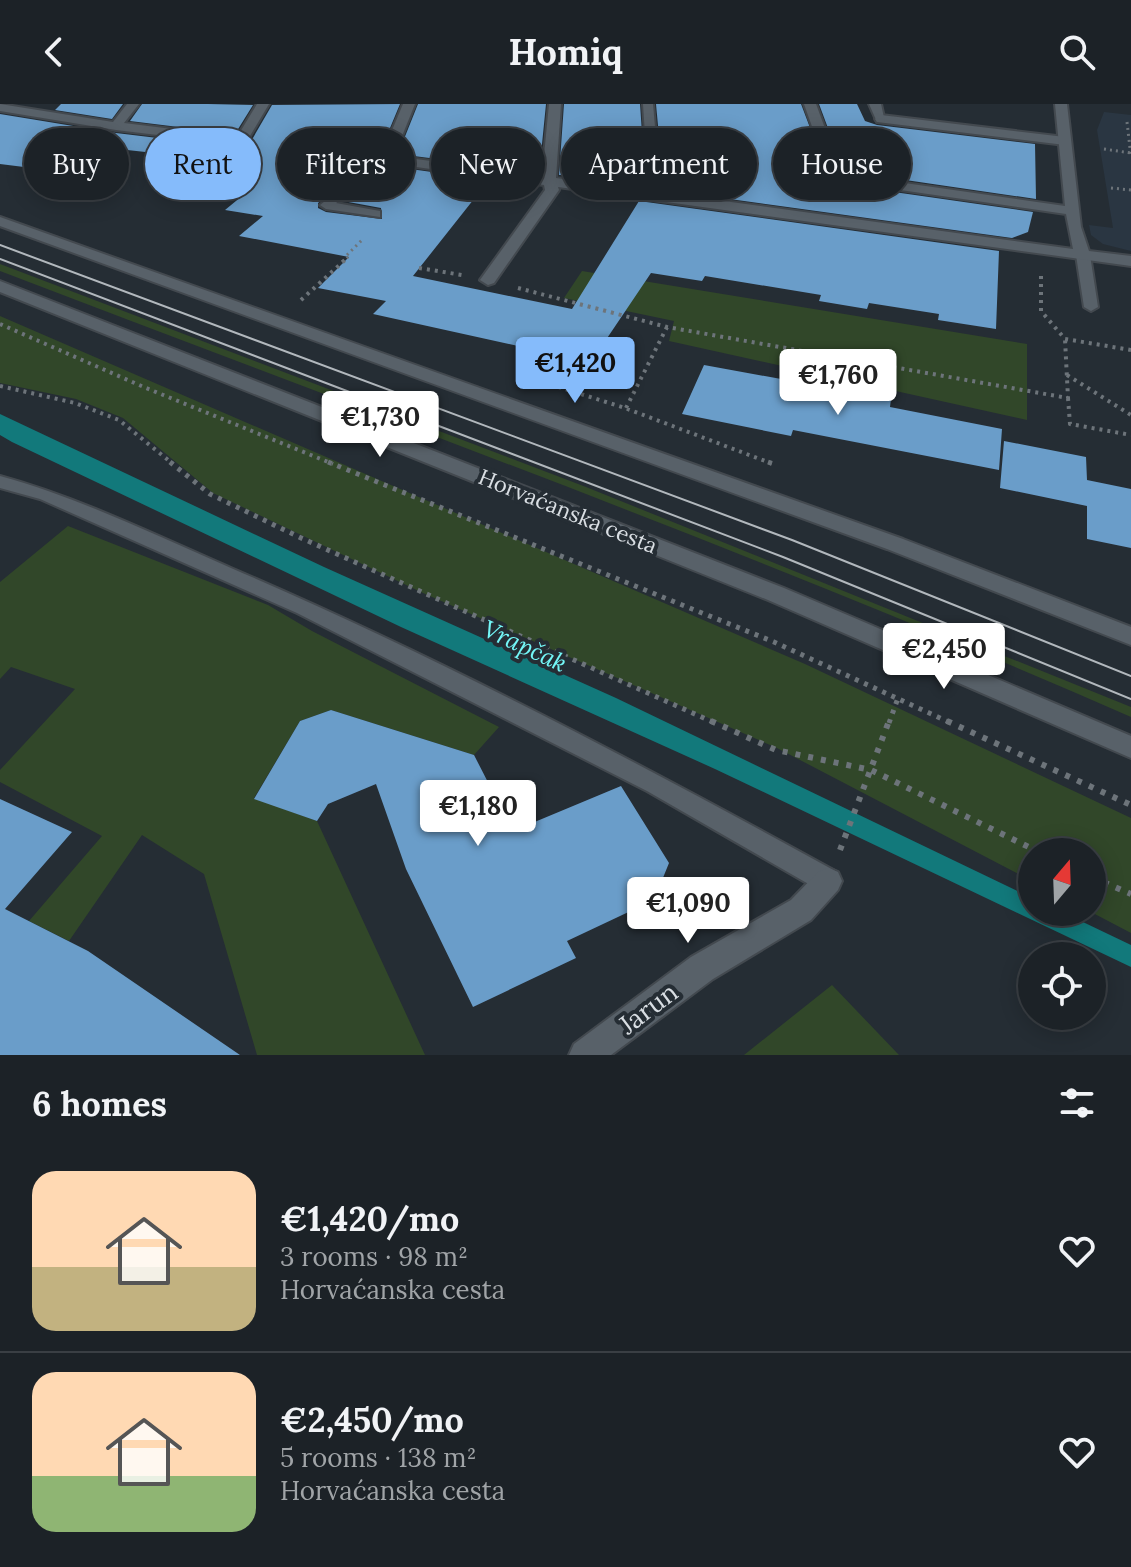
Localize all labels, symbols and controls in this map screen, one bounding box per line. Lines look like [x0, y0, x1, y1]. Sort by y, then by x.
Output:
text: Homiq [508, 29, 623, 75]
icon: back [32, 30, 76, 74]
icon: search [1055, 30, 1099, 74]
chip: Buy [24, 128, 129, 200]
chip: Rent [145, 128, 261, 200]
chip: Filters [277, 128, 415, 200]
chip: New [431, 128, 545, 200]
chip: Apartment [561, 128, 757, 200]
chip: House [773, 128, 911, 200]
pin: €1,420 [510, 337, 640, 405]
text: €1,420 [534, 346, 616, 379]
pin: €1,760 [773, 349, 903, 417]
text: €1,760 [797, 358, 879, 391]
pin: €1,730 [315, 391, 445, 459]
text: €1,730 [340, 400, 420, 433]
street label: Horvaćanska cesta [474, 462, 662, 560]
water label: Vrapčak [478, 613, 572, 679]
pin: €2,450 [879, 623, 1009, 691]
text: €2,450 [901, 632, 987, 665]
pin: €1,180 [413, 780, 543, 848]
text: €1,180 [438, 789, 518, 822]
north arrow [1018, 838, 1106, 926]
map controls [1018, 838, 1106, 1030]
pin: €1,090 [623, 877, 753, 945]
text: €1,090 [645, 886, 731, 919]
button: locate [1018, 942, 1106, 1030]
street label: Jarun [611, 975, 684, 1041]
icon: filters [1055, 1081, 1099, 1125]
text: 6 homes [32, 1082, 167, 1125]
text: €1,420/mo [280, 1197, 459, 1240]
icon: home [96, 1203, 192, 1299]
icon: heart [1055, 1229, 1099, 1273]
text: 3 rooms · 98 m² [280, 1240, 468, 1273]
text: Horvaćanska cesta [280, 1273, 505, 1306]
text: €2,450/mo [280, 1398, 464, 1441]
icon: home [96, 1404, 192, 1500]
icon: heart [1055, 1430, 1099, 1474]
text: 5 rooms · 138 m² [280, 1441, 477, 1474]
text: Horvaćanska cesta [280, 1474, 505, 1507]

